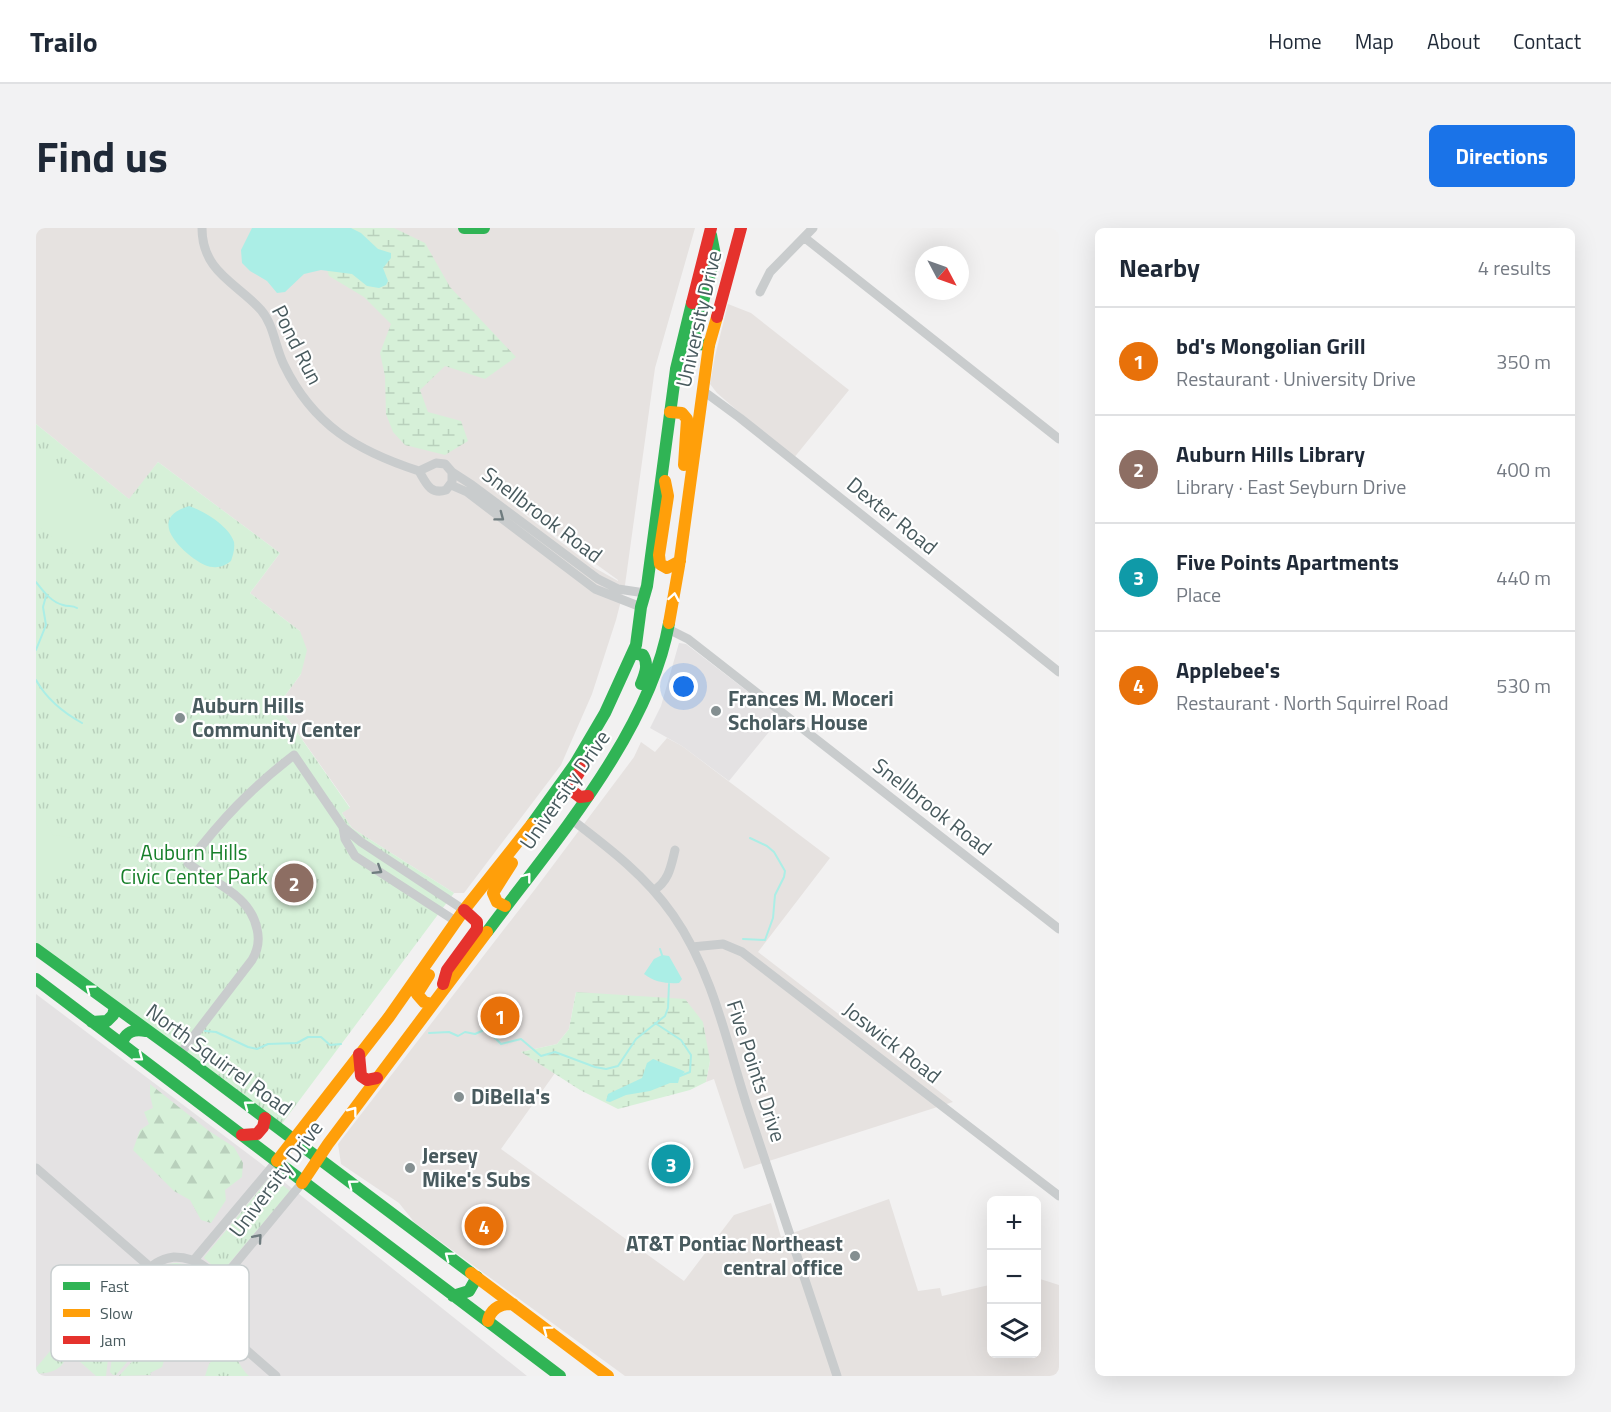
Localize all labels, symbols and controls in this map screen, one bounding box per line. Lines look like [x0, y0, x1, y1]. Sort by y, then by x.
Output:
text: Trailo [30, 20, 98, 63]
text: Home [1268, 25, 1322, 57]
text: Map [1355, 25, 1394, 57]
text: About [1427, 25, 1480, 57]
text: Contact [1513, 25, 1581, 57]
text: Find us [36, 124, 168, 188]
button: Directions [1429, 125, 1575, 187]
north arrow [915, 246, 969, 300]
street label: University Drive [667, 247, 729, 390]
text: Nearby [1119, 248, 1200, 287]
text: 4 results [1478, 252, 1551, 283]
street label: Pond Run [264, 299, 332, 390]
text: bd's Mongolian Grill [1176, 329, 1366, 363]
text: 1 [1133, 346, 1144, 377]
text: 350 m [1496, 346, 1551, 377]
text: Restaurant · University Drive [1176, 363, 1416, 394]
text: Auburn Hills Library [1176, 437, 1365, 471]
text: 2 [1133, 454, 1144, 485]
text: 400 m [1496, 454, 1551, 485]
street label: Snellbrook Road [476, 458, 609, 570]
street label: Dexter Road [840, 469, 945, 562]
text: Library · East Seyburn Drive [1176, 471, 1406, 502]
one-way arrow [493, 510, 504, 521]
text: Five Points Apartments [1176, 545, 1399, 579]
text: 3 [1133, 562, 1144, 593]
text: 440 m [1496, 562, 1551, 593]
text: Place [1176, 579, 1221, 610]
one-way arrow [668, 592, 680, 601]
text: Applebee's [1176, 653, 1280, 687]
text: 4 [1133, 670, 1144, 701]
text: 530 m [1496, 670, 1551, 701]
your location [669, 672, 698, 701]
place label: Frances M. Moceri Scholars House [728, 682, 894, 738]
text: Restaurant · North Squirrel Road [1176, 687, 1448, 718]
place label: Auburn Hills Community Center [192, 689, 361, 745]
marker: Frances M. Moceri Scholars House [709, 704, 723, 718]
marker: Auburn Hills Community Center [173, 711, 187, 725]
street label: University Drive [511, 723, 617, 856]
street label: Snellbrook Road [866, 749, 999, 863]
park label: Auburn Hills Civic Center Park [120, 836, 268, 892]
pin: 2 [274, 860, 314, 906]
one-way arrow [372, 863, 382, 875]
one-way arrow [520, 873, 531, 884]
one-way arrow [86, 985, 97, 996]
pin: 1 [480, 994, 520, 1038]
street label: Joswick Road [837, 994, 948, 1091]
street label: North Squirrel Road [140, 995, 299, 1123]
street label: Five Points Drive [719, 995, 795, 1146]
one-way arrow [133, 1049, 144, 1060]
place label: DiBella's [471, 1080, 550, 1112]
marker: DiBella's [452, 1090, 466, 1104]
one-way arrow [243, 1101, 254, 1112]
one-way arrow [345, 1106, 356, 1117]
street label: University Drive [220, 1113, 330, 1244]
place label: Jersey Mike's Subs [422, 1139, 531, 1195]
pin: 3 [652, 1142, 690, 1186]
marker: Jersey Mike's Subs [403, 1161, 417, 1175]
one-way arrow [348, 1180, 359, 1191]
map controls [987, 1196, 1041, 1358]
button: + [987, 1196, 1041, 1250]
pin: 4 [464, 1204, 504, 1248]
place label: AT&T Pontiac Northeast central office [626, 1227, 843, 1283]
one-way arrow [251, 1234, 262, 1245]
marker: AT&T Pontiac Northeast central office [848, 1249, 862, 1263]
button: − [987, 1250, 1041, 1304]
one-way arrow [445, 1253, 456, 1264]
legend [51, 1265, 249, 1361]
text: Fast [100, 1274, 129, 1298]
text: Slow [100, 1301, 133, 1325]
button: layers [987, 1304, 1041, 1358]
one-way arrow [543, 1326, 554, 1337]
text: Jam [100, 1328, 126, 1352]

